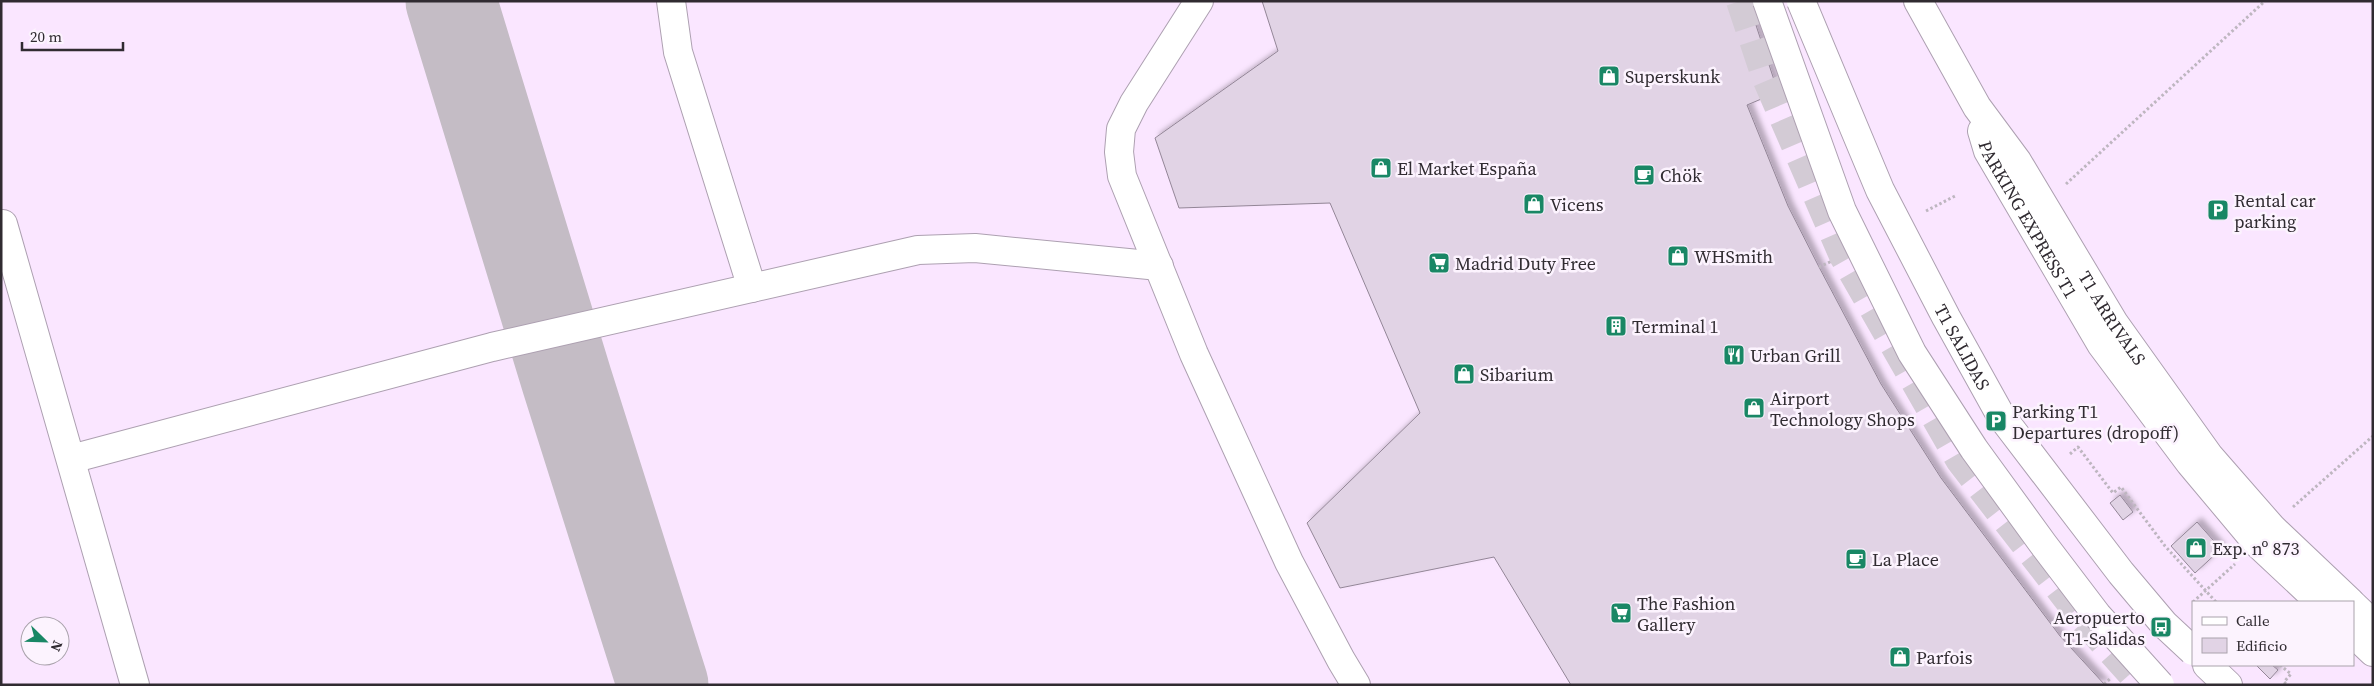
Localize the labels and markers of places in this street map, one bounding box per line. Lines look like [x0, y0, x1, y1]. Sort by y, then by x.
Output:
shop icon: Superskunk [1597, 64, 1621, 88]
place label: Superskunk [1625, 64, 1720, 89]
shop icon: El Market España [1369, 156, 1393, 180]
place label: El Market España [1397, 156, 1537, 181]
cafe icon: Chök [1632, 163, 1656, 187]
place label: Chök [1660, 163, 1702, 188]
place label: Rental car parking [2234, 188, 2316, 234]
shop icon: Vicens [1522, 192, 1546, 216]
place label: Vicens [1550, 192, 1604, 217]
parking icon: Rental car parking [2206, 198, 2230, 222]
shop icon: WHSmith [1666, 244, 1690, 268]
place label: WHSmith [1694, 244, 1773, 269]
supermarket icon: Madrid Duty Free [1427, 251, 1451, 275]
place label: Madrid Duty Free [1455, 251, 1596, 276]
building icon: Terminal 1 [1604, 314, 1628, 338]
place label: Terminal 1 [1632, 314, 1719, 339]
restaurant icon: Urban Grill [1722, 343, 1746, 367]
place label: Urban Grill [1750, 343, 1841, 368]
shop icon: Sibarium [1452, 362, 1476, 386]
place label: Sibarium [1480, 362, 1554, 387]
place label: Airport Technology Shops [1770, 386, 1915, 432]
shop icon: Airport Technology Shops [1742, 396, 1766, 420]
place label: Parking T1 Departures (dropoff) [2012, 399, 2179, 445]
parking icon: Parking T1 Departures (dropoff) [1984, 409, 2008, 433]
shop icon: Exp. nº 873 [2184, 536, 2208, 560]
place label: Exp. nº 873 [2212, 536, 2300, 561]
cafe icon: La Place [1844, 547, 1868, 571]
place label: La Place [1872, 547, 1939, 572]
place label: The Fashion Gallery [1637, 591, 1736, 637]
supermarket icon: The Fashion Gallery [1609, 601, 1633, 625]
place label: Aeropuerto T1-Salidas [2054, 605, 2145, 651]
bus stop icon: Aeropuerto T1-Salidas [2149, 615, 2173, 639]
shop icon: Parfois [1888, 645, 1912, 669]
place label: Parfois [1916, 645, 1973, 670]

